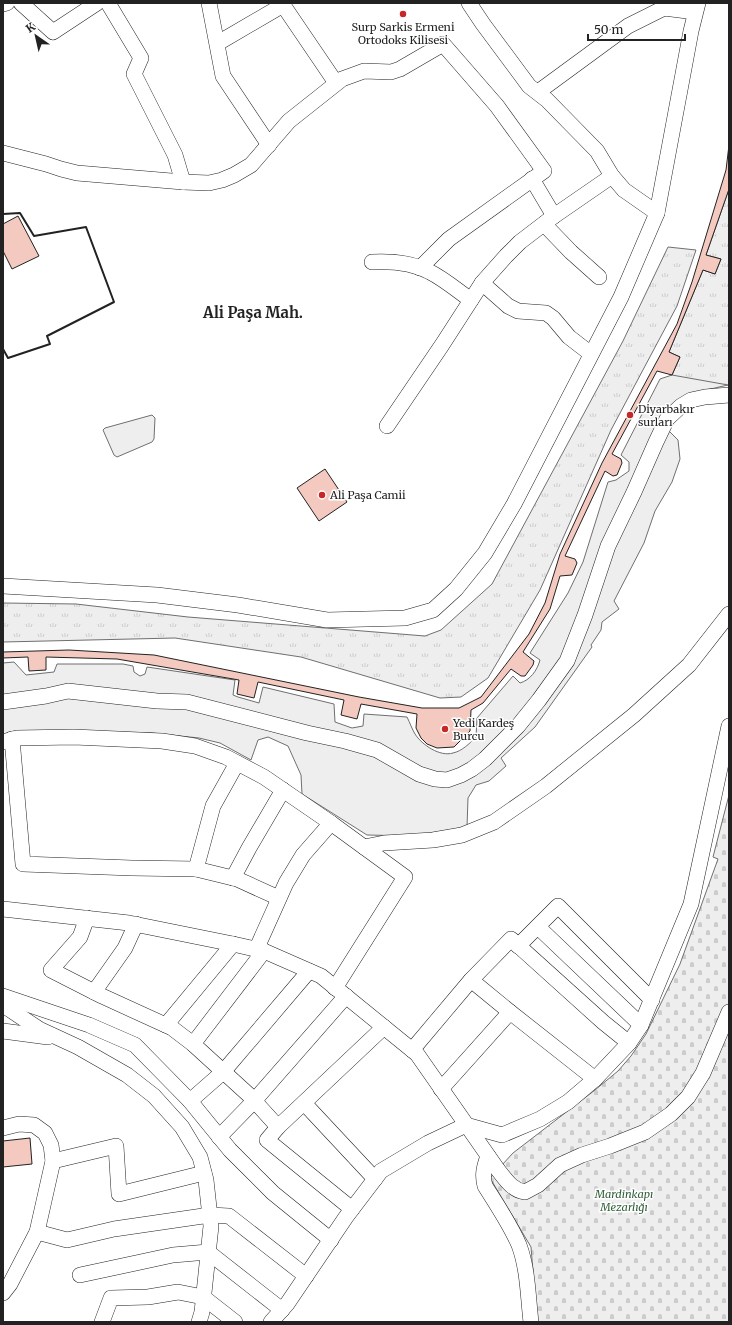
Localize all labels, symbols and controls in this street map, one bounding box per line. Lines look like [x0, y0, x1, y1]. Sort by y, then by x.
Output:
marker: Surp Sarkis Ermeni Ortodoks Kilisesi [398, 9, 408, 19]
north arrow [16, 16, 56, 56]
scale bar [588, 16, 685, 42]
text: K [23, 19, 38, 36]
place label: Surp Sarkis Ermeni Ortodoks Kilisesi [352, 20, 455, 47]
text: 50 m [594, 22, 623, 37]
district label: Ali Paşa Mah. [202, 303, 303, 322]
place label: Diyarbakır surları [638, 402, 695, 429]
marker: Diyarbakır surları [625, 410, 635, 420]
place label: Ali Paşa Camii [329, 488, 406, 502]
marker: Ali Paşa Camii [317, 490, 327, 500]
place label: Yedi Kardeş Burcu [452, 716, 514, 743]
marker: Yedi Kardeş Burcu [440, 724, 450, 734]
park label: Mardinkapı Mezarlığı [594, 1187, 653, 1214]

